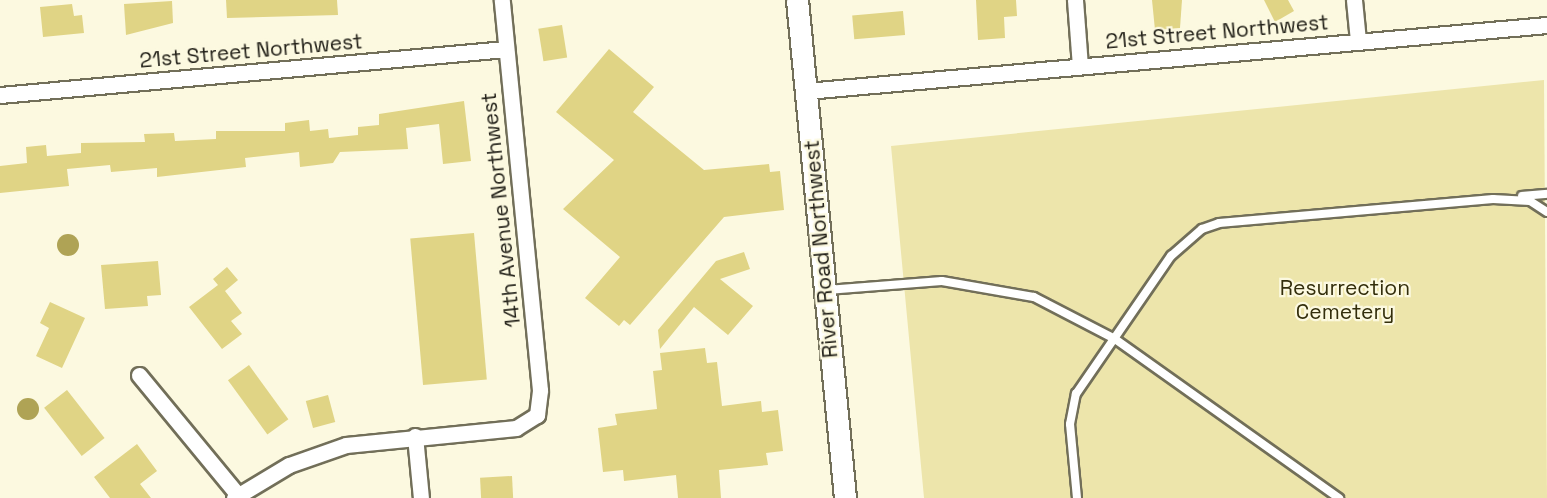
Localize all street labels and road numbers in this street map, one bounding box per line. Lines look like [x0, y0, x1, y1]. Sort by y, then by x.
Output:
street label: 21st Street Northwest [1104, 10, 1330, 54]
street label: 21st Street Northwest [138, 29, 364, 73]
street label: 14th Avenue Northwest [476, 91, 526, 329]
street label: River Road Northwest [799, 139, 843, 359]

